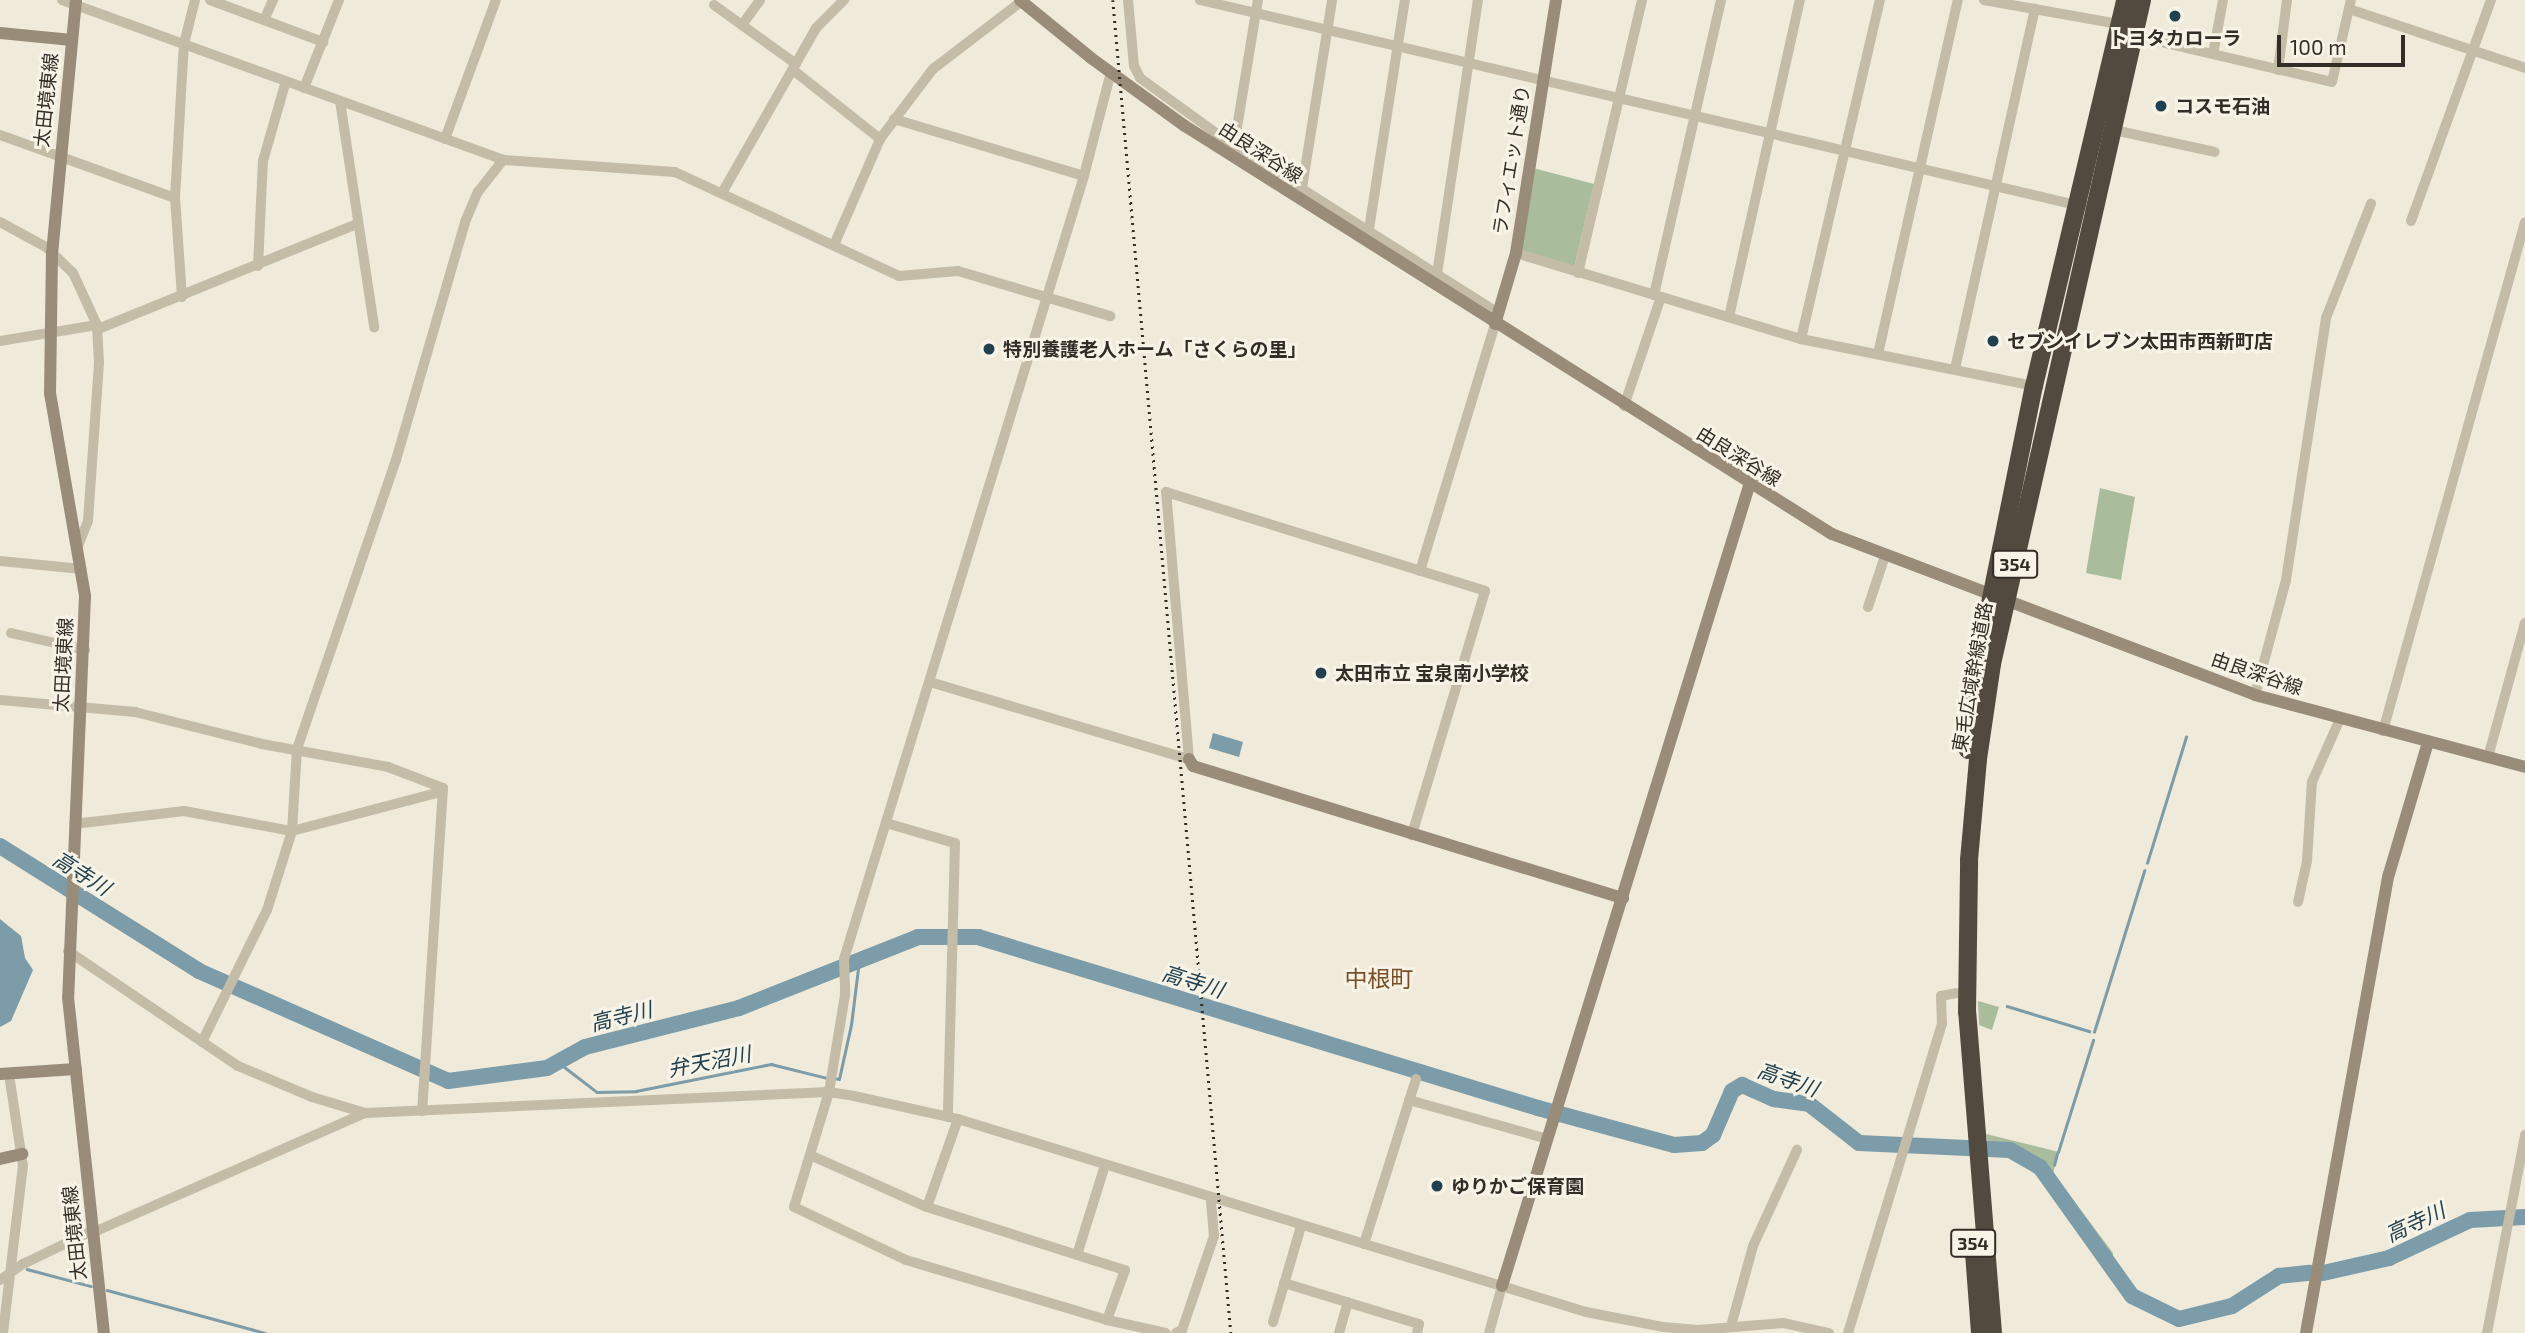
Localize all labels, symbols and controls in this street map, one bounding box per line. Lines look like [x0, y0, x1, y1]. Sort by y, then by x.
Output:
marker: トヨタカローラ [2167, 8, 2183, 24]
scale bar [2280, 21, 2408, 65]
place label: トヨタカローラ [2109, 27, 2241, 49]
text: 100 m [2290, 34, 2347, 59]
street label: 太田境東線 [30, 52, 62, 148]
street label: ラフィエット通り [1488, 83, 1534, 237]
place label: コスモ石油 [2175, 95, 2270, 117]
marker: コスモ石油 [2153, 98, 2169, 114]
street label: 由良深谷線 [1215, 117, 1307, 187]
place label: セブンイレブン太田市西新町店 [2007, 330, 2273, 352]
marker: セブンイレブン太田市西新町店 [1985, 333, 2001, 349]
place label: 特別養護老人ホーム「さくらの里」 [1003, 338, 1307, 360]
marker: 特別養護老人ホーム「さくらの里」 [981, 341, 997, 357]
street label: 由良深谷線 [1693, 421, 1785, 491]
road number: 354 [1990, 550, 2039, 578]
street label: 東毛広域幹線道路 [1948, 600, 1996, 754]
street label: 太田境東線 [49, 617, 77, 713]
street label: 由良深谷線 [2208, 647, 2306, 699]
place label: 太田市立 宝泉南小学校 [1335, 662, 1529, 684]
marker: 太田市立 宝泉南小学校 [1313, 665, 1329, 681]
water label: 高寺川 [49, 846, 115, 900]
water label: 高寺川 [1159, 960, 1227, 1002]
district label: 中根町 [1345, 964, 1413, 992]
water label: 高寺川 [587, 996, 655, 1036]
water label: 弁天沼川 [665, 1041, 753, 1081]
water label: 高寺川 [1754, 1057, 1822, 1101]
place label: ゆりかご保育園 [1451, 1175, 1584, 1197]
marker: ゆりかご保育園 [1429, 1178, 1445, 1194]
street label: 太田境東線 [58, 1185, 90, 1281]
water label: 高寺川 [2381, 1197, 2449, 1247]
road number: 354 [1948, 1228, 1997, 1258]

